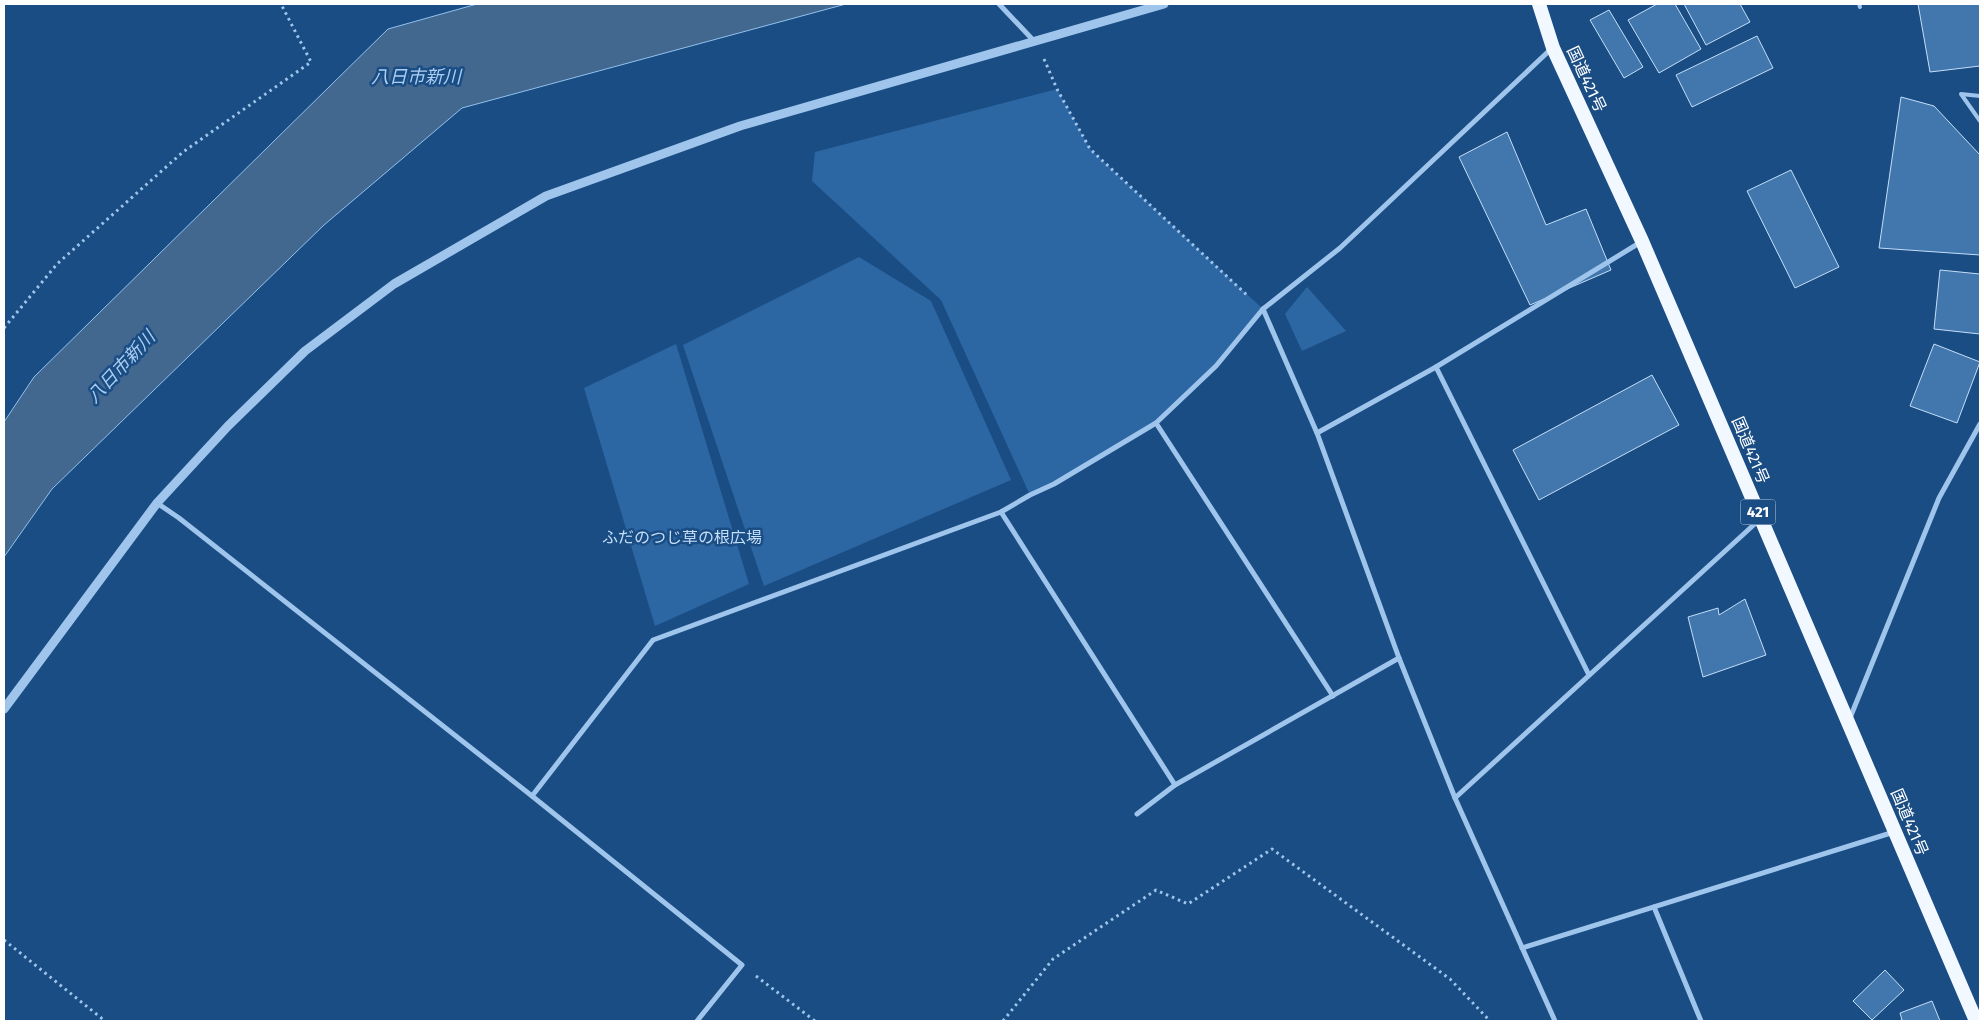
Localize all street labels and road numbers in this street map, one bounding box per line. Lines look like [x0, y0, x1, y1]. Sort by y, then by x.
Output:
street label: 国道421号 [1563, 43, 1610, 115]
street label: 国道421号 [1728, 414, 1773, 486]
road number: 421 [1740, 500, 1776, 524]
street label: 国道421号 [1887, 786, 1932, 858]

